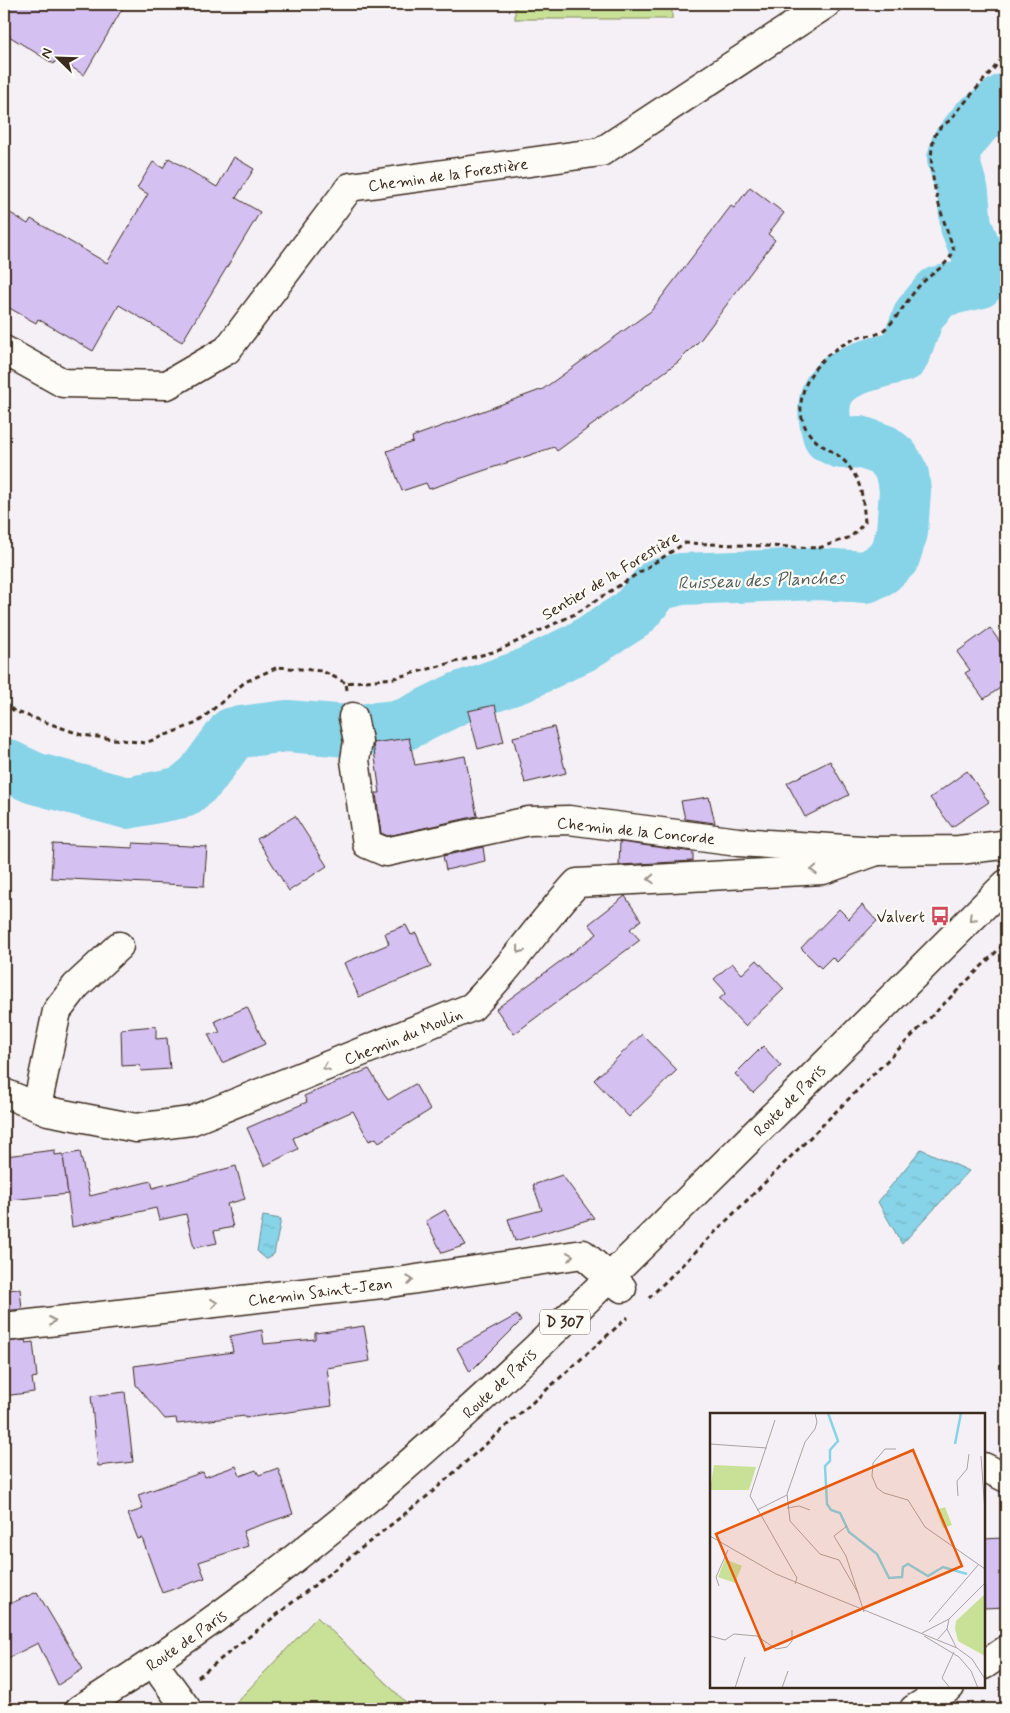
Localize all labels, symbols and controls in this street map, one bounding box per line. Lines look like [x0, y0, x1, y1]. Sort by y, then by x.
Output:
north arrow [32, 32, 82, 82]
text: N [37, 46, 57, 61]
street label: Chemin de la Forestière [367, 154, 530, 197]
street label: Sentier de la Forestière [538, 527, 683, 626]
water label: Ruisseau des Planches [677, 566, 847, 596]
street label: Chemin de la Concorde [556, 813, 716, 850]
one-way arrow [809, 865, 817, 876]
one-way arrow [647, 874, 655, 885]
bus stop icon: Valvert [929, 905, 951, 927]
place label: Valvert [877, 907, 925, 928]
one-way arrow [969, 912, 978, 921]
one-way arrow [517, 944, 526, 954]
street label: Chemin du Moulin [341, 1004, 466, 1071]
one-way arrow [322, 1061, 331, 1071]
street label: Route de Paris [750, 1061, 831, 1142]
one-way arrow [566, 1251, 575, 1261]
street label: Chemin Saint-Jean [247, 1273, 394, 1312]
one-way arrow [405, 1275, 414, 1285]
one-way arrow [210, 1298, 218, 1309]
road number: D 307 [540, 1310, 590, 1334]
one-way arrow [48, 1316, 56, 1327]
street label: Route de Paris [459, 1344, 541, 1424]
inset map [710, 1413, 985, 1688]
street label: Route de Paris [142, 1606, 231, 1677]

